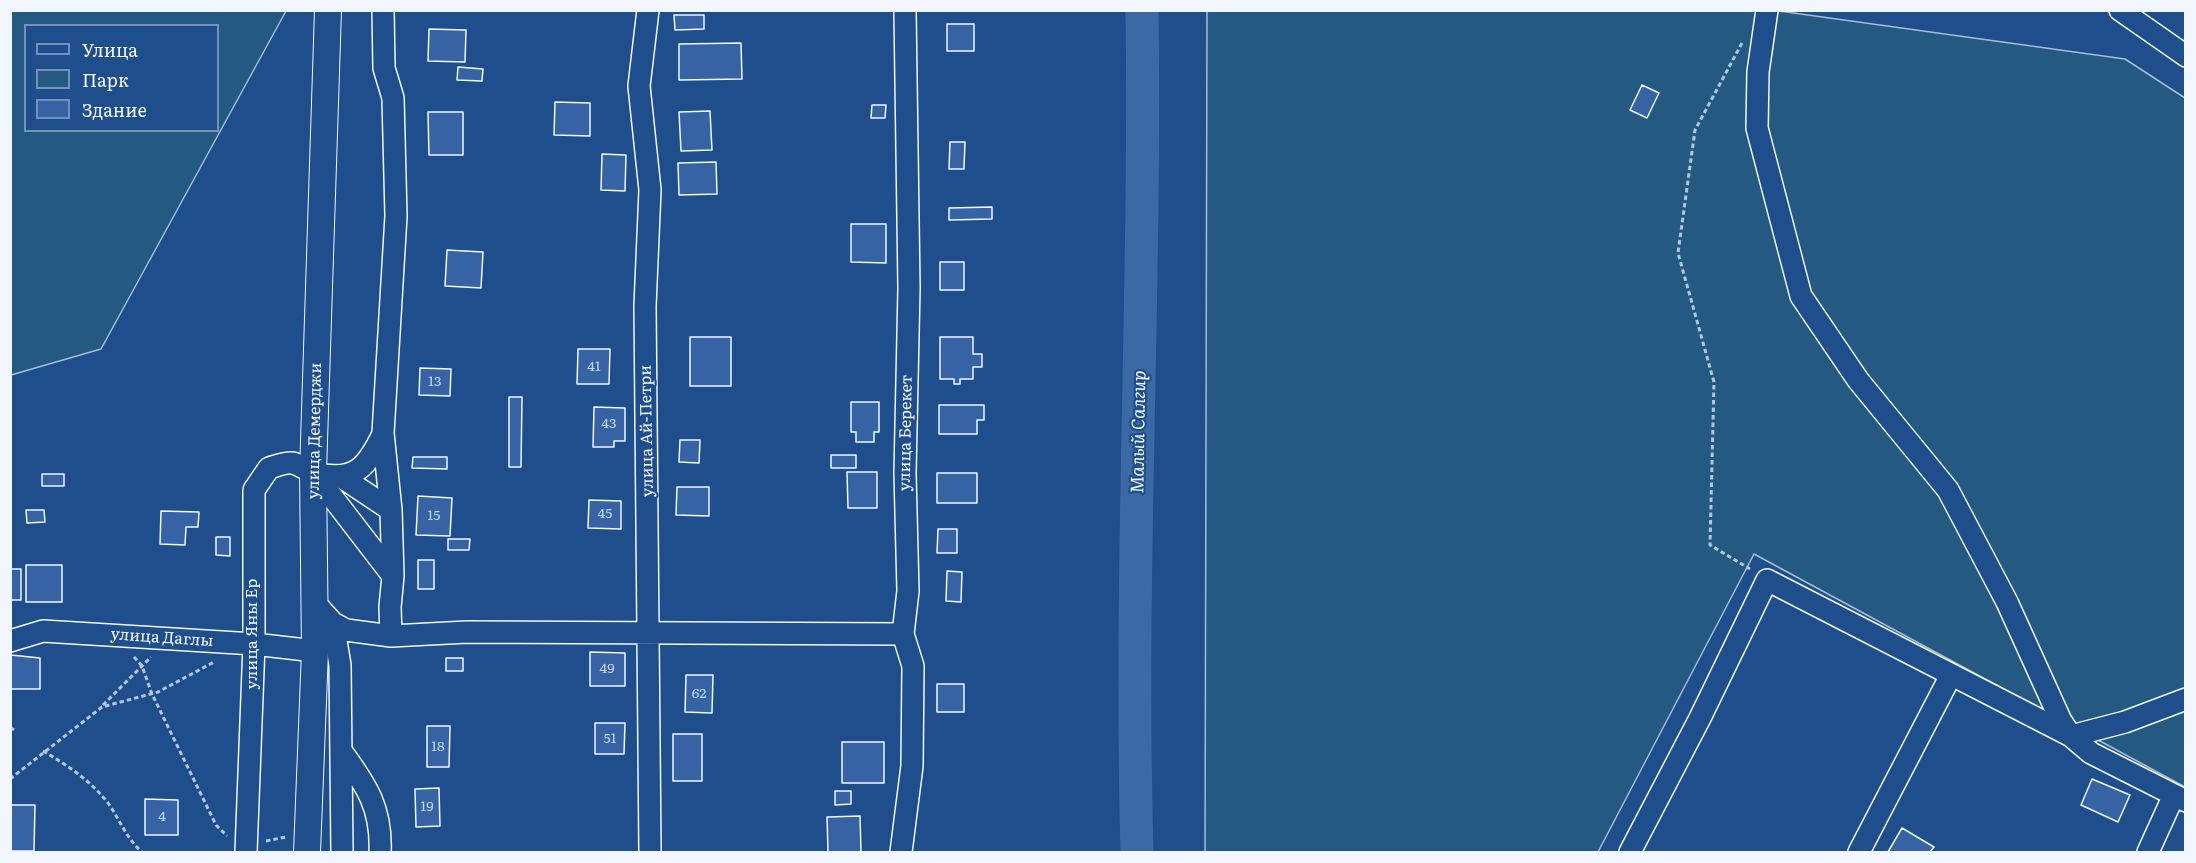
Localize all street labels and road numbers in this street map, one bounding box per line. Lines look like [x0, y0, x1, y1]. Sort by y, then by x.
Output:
street label: улица Демерджи [304, 363, 326, 499]
street label: улица Ай-Петри [636, 365, 658, 497]
street label: улица Берекет [895, 375, 917, 491]
street label: улица Яны Ер [242, 579, 262, 689]
street label: улица Даглы [110, 625, 214, 651]

